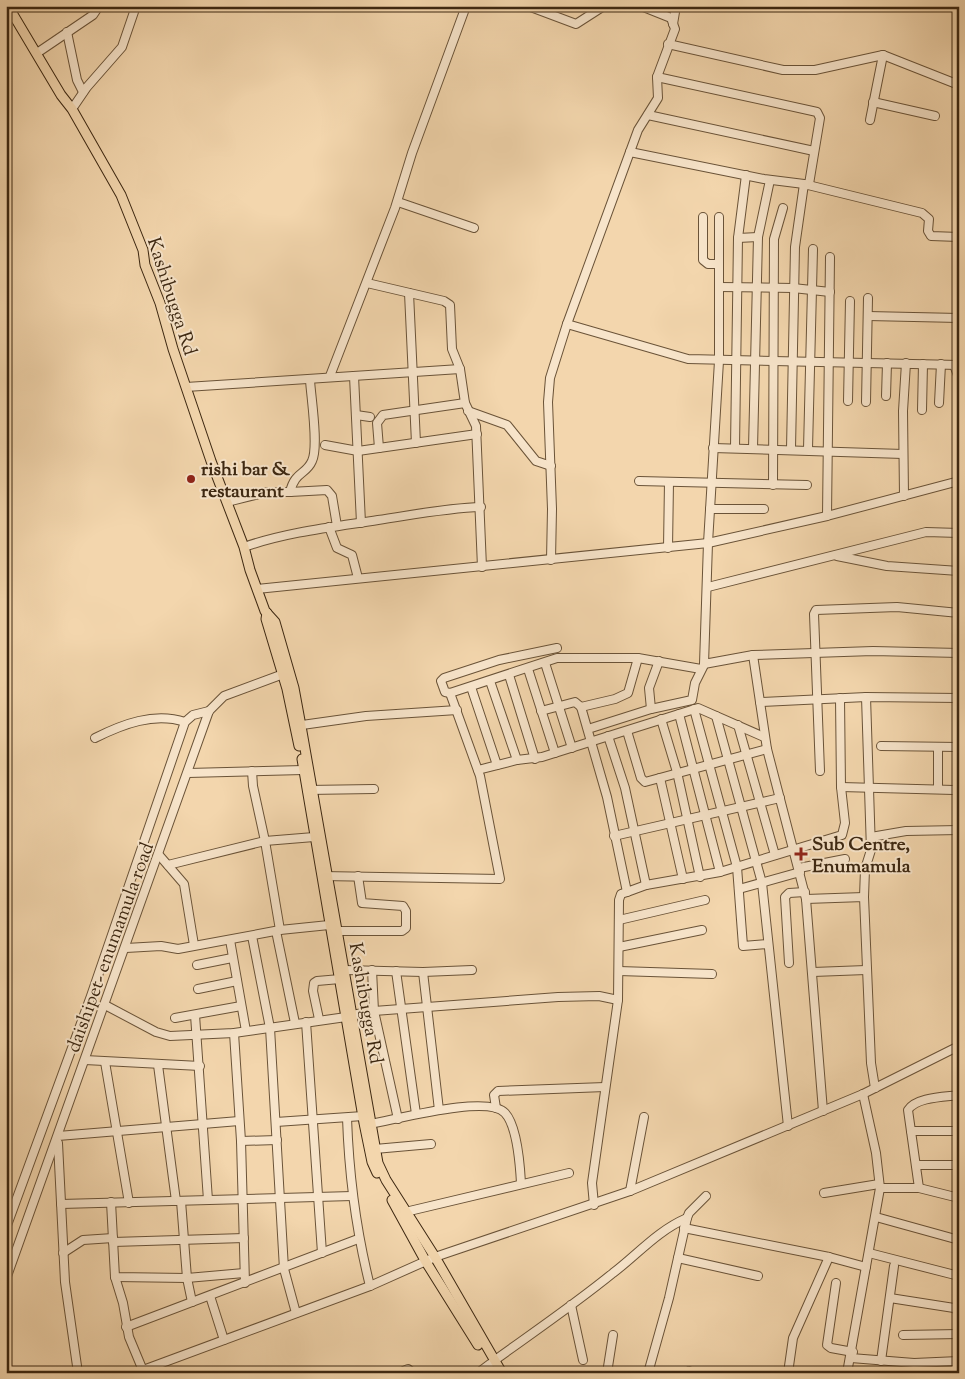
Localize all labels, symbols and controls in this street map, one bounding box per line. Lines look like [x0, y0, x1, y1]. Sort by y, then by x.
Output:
street label: Kashibugga Rd [139, 234, 203, 360]
place label: rishi bar & restaurant [201, 457, 291, 506]
marker: rishi bar & restaurant [185, 473, 197, 485]
place label: Sub Centre, Enumamula [812, 832, 911, 881]
street label: daishipet- enumamula road [61, 839, 162, 1057]
marker: Sub Centre, Enumamula [794, 847, 808, 861]
street label: Kashibugga Rd [341, 941, 389, 1066]

